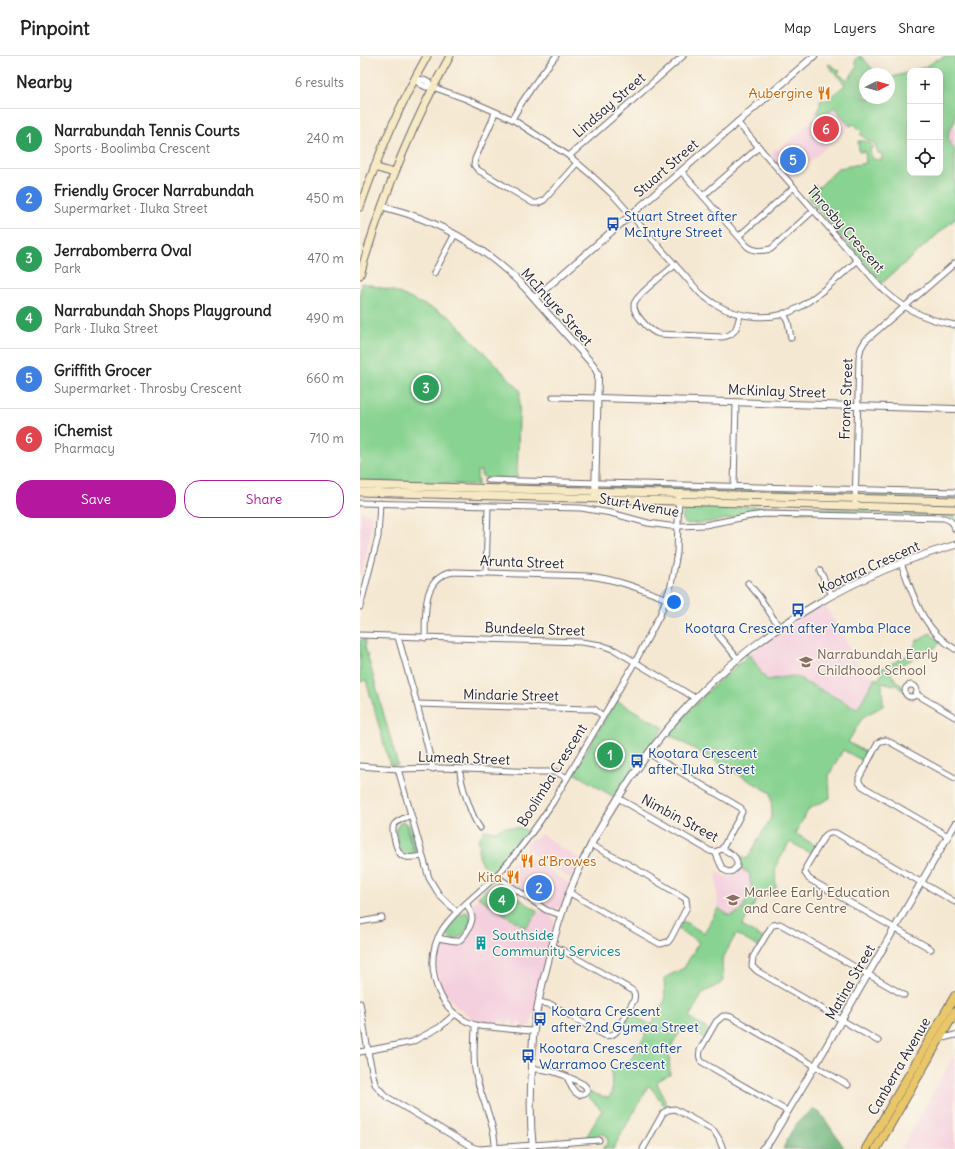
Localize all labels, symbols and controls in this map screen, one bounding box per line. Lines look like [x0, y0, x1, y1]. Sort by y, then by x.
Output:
text: Pinpoint [20, 16, 90, 40]
text: Map [784, 19, 811, 37]
text: Layers [833, 19, 876, 37]
text: Share [898, 19, 935, 37]
street label: Lindsay Street [569, 68, 649, 141]
north arrow [859, 68, 895, 104]
map controls [907, 68, 943, 176]
button: + [907, 68, 943, 104]
text: Nearby [16, 71, 72, 93]
text: 6 results [295, 74, 344, 91]
place label: Aubergine [748, 84, 813, 102]
restaurant icon: Aubergine [816, 85, 832, 101]
button: − [907, 104, 943, 140]
pin: 6 [813, 114, 839, 144]
text: Narrabundah Tennis Courts [54, 121, 240, 140]
text: 1 [26, 130, 32, 147]
text: 240 m [307, 130, 344, 147]
street label: Stuart Street [630, 135, 702, 201]
text: Sports · Boolimba Crescent [54, 140, 210, 157]
button: locate [907, 140, 943, 176]
pin: 5 [780, 145, 806, 175]
text: Friendly Grocer Narrabundah [54, 181, 254, 200]
street label: Throsby Crescent [803, 182, 889, 277]
text: 2 [25, 190, 33, 207]
text: 450 m [306, 190, 344, 207]
text: Supermarket · Iluka Street [54, 200, 208, 217]
place label: Stuart Street after McIntyre Street [624, 207, 738, 241]
bus stop icon: Stuart Street after McIntyre Street [605, 216, 621, 232]
text: Jerrabomberra Oval [54, 241, 192, 260]
text: 3 [25, 250, 33, 267]
text: 470 m [307, 250, 344, 267]
text: Park [54, 260, 81, 277]
street label: McIntyre Street [517, 264, 597, 350]
text: Narrabundah Shops Playground [54, 301, 272, 320]
text: 4 [25, 310, 33, 327]
text: 490 m [306, 310, 344, 327]
text: Park · Iluka Street [54, 320, 158, 337]
street label: Frome Street [836, 358, 856, 440]
text: Griffith Grocer [54, 361, 152, 380]
text: 5 [25, 370, 33, 387]
text: 660 m [306, 370, 344, 387]
pin: 3 [413, 373, 439, 403]
text: Supermarket · Throsby Crescent [54, 380, 242, 397]
street label: McKinlay Street [728, 380, 827, 402]
text: iChemist [54, 421, 112, 440]
text: 6 [25, 430, 33, 447]
text: 710 m [309, 430, 344, 447]
text: Pharmacy [54, 440, 115, 457]
button: Save [16, 480, 176, 518]
button: Share [184, 480, 344, 518]
street label: Sturt Avenue [597, 489, 681, 521]
street label: Kootara Crescent [815, 536, 923, 597]
street label: Arunta Street [480, 552, 565, 572]
your location [664, 592, 684, 612]
bus stop icon: Kootara Crescent after Yamba Place [790, 602, 806, 618]
street label: Bundeela Street [484, 618, 586, 640]
place label: Kootara Crescent after Yamba Place [685, 619, 911, 637]
place label: Narrabundah Early Childhood School [817, 645, 938, 679]
school or university icon: Narrabundah Early Childhood School [798, 654, 814, 670]
street label: Mindarie Street [463, 685, 559, 705]
street label: Boolimba Crescent [513, 720, 591, 830]
pin: 1 [597, 740, 623, 770]
place label: Kootara Crescent after Iluka Street [648, 744, 757, 778]
street label: Lumeah Street [418, 747, 511, 769]
bus stop icon: Kootara Crescent after Iluka Street [629, 753, 645, 769]
street label: Nimbin Street [638, 790, 722, 846]
place label: d'Browes [538, 852, 596, 870]
restaurant icon: d'Browes [519, 853, 535, 869]
place label: Kita [478, 868, 502, 886]
restaurant icon: Kita [505, 869, 521, 885]
pin: 2 [526, 873, 552, 903]
place label: Marlee Early Education and Care Centre [744, 883, 890, 917]
pin: 4 [489, 885, 515, 915]
school or university icon: Marlee Early Education and Care Centre [725, 892, 741, 908]
place label: Southside Community Services [492, 926, 621, 960]
building icon: Southside Community Services [473, 935, 489, 951]
street label: Matina Street [821, 941, 879, 1023]
place label: Kootara Crescent after 2nd Gymea Street [551, 1002, 699, 1036]
bus stop icon: Kootara Crescent after 2nd Gymea Street [532, 1011, 548, 1027]
street label: Canberra Avenue [864, 1014, 934, 1118]
place label: Kootara Crescent after Warramoo Crescent [539, 1039, 682, 1073]
bus stop icon: Kootara Crescent after Warramoo Crescent [520, 1048, 536, 1064]

